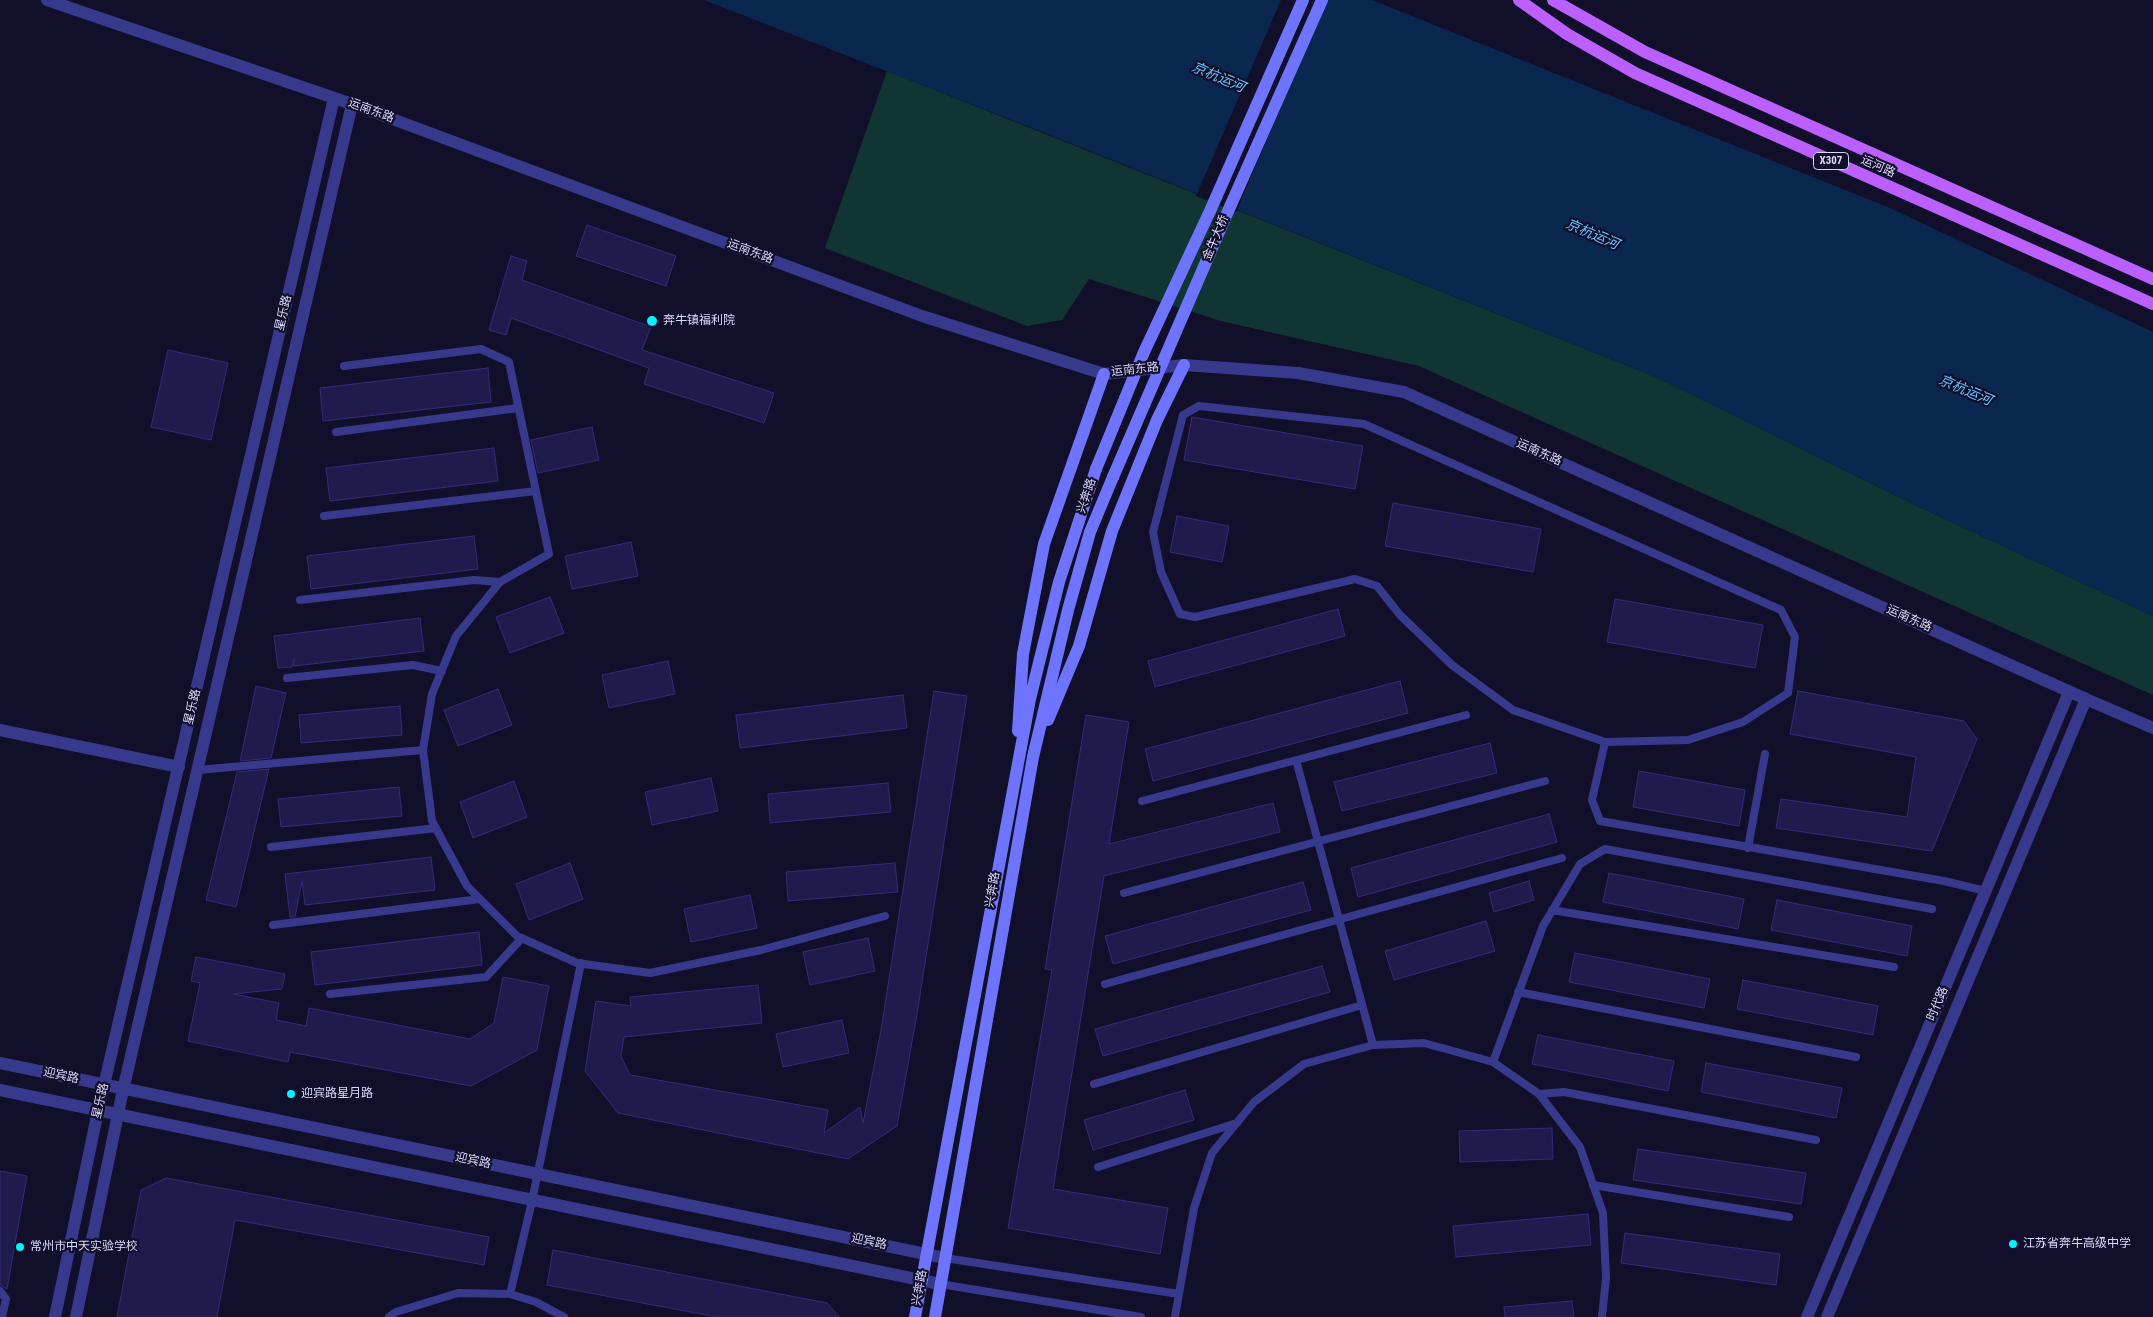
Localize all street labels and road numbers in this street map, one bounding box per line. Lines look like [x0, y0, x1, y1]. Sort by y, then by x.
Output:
street label: 运南东路 [346, 96, 396, 126]
road number: X307 [1814, 153, 1848, 170]
street label: 运河路 [1859, 153, 1897, 181]
street label: 金牛大桥 [1200, 213, 1232, 263]
street label: 运南东路 [725, 237, 775, 267]
street label: 星乐路 [273, 294, 295, 332]
street label: 运南东路 [1110, 360, 1160, 380]
street label: 运南东路 [1514, 437, 1564, 469]
street label: 兴奔路 [1075, 477, 1099, 515]
street label: 运南东路 [1884, 603, 1934, 635]
street label: 星乐路 [182, 688, 204, 726]
street label: 兴奔路 [983, 871, 1003, 909]
street label: 时代路 [1924, 985, 1952, 1023]
street label: 迎宾路 [42, 1065, 80, 1087]
street label: 星乐路 [90, 1082, 112, 1120]
street label: 迎宾路 [454, 1150, 492, 1172]
street label: 迎宾路 [850, 1231, 888, 1253]
street label: 兴奔路 [910, 1269, 930, 1307]

